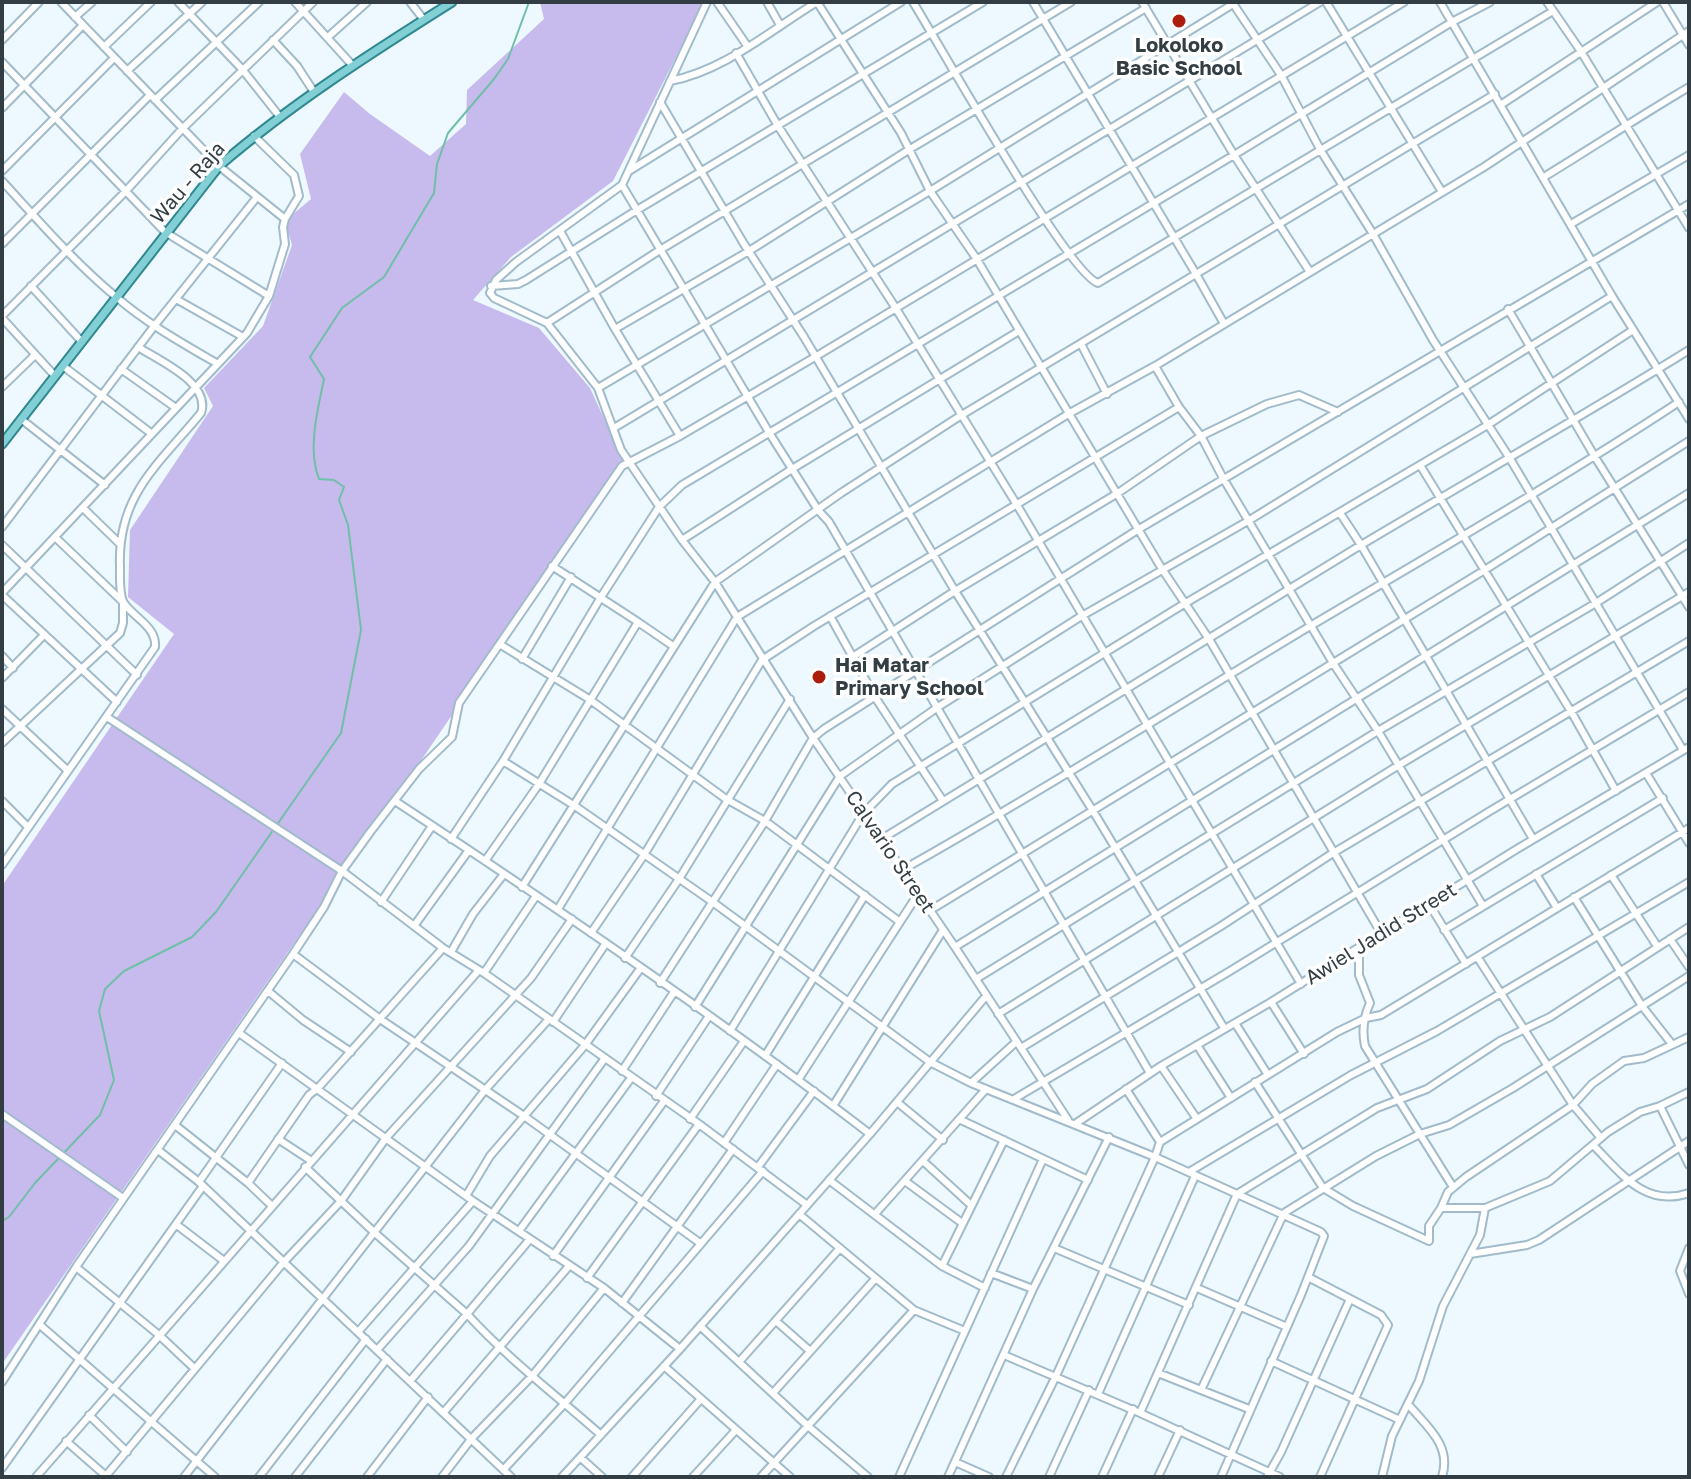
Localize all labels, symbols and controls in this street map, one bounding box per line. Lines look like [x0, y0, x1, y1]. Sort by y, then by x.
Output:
marker: Lokoloko Basic School [1170, 12, 1188, 30]
place label: Lokoloko Basic School [1116, 34, 1242, 81]
street label: Wau - Raja [146, 137, 230, 229]
place label: Hai Matar Primary School [835, 654, 984, 701]
marker: Hai Matar Primary School [810, 668, 828, 686]
street label: Calvario Street [840, 786, 940, 918]
street label: Awiel Jadid Street [1301, 878, 1461, 990]

